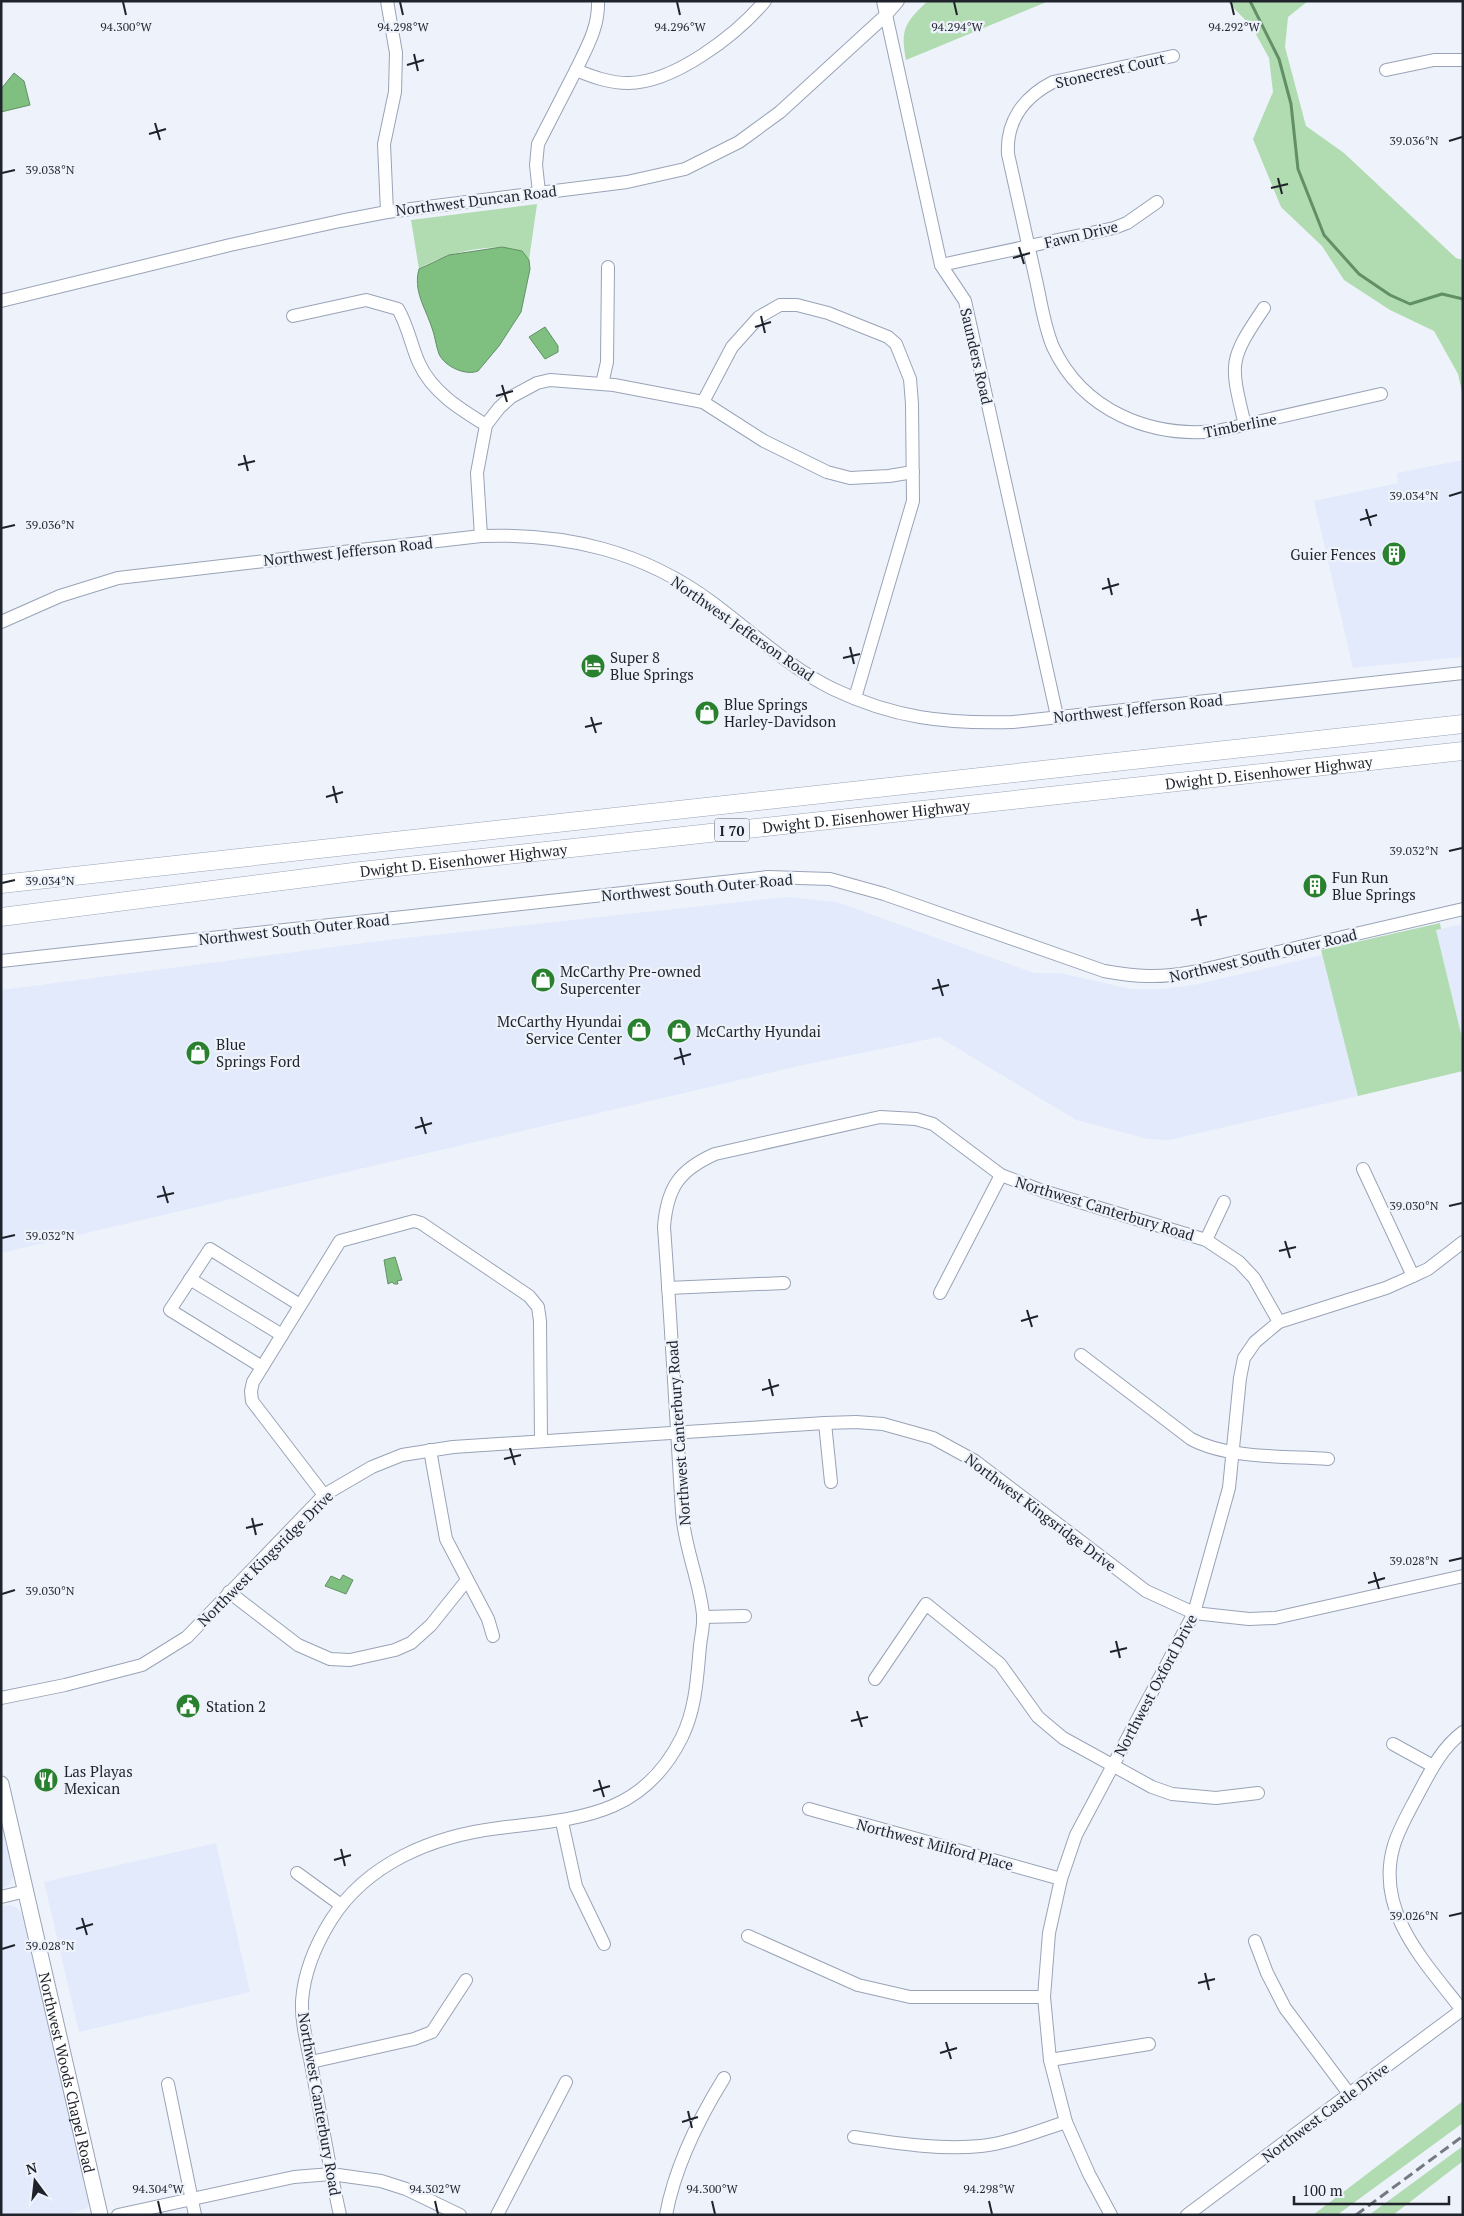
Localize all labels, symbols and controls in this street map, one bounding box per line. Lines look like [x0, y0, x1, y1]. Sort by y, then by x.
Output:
text: 94.300°W [100, 19, 153, 34]
text: 94.298°W [377, 19, 430, 34]
text: 94.296°W [654, 19, 707, 34]
text: 94.294°W [931, 19, 984, 34]
text: 94.292°W [1208, 19, 1261, 34]
street label: Stonecrest Court [1053, 48, 1167, 92]
text: 39.036°N [1389, 133, 1439, 148]
text: 39.038°N [25, 162, 75, 177]
street label: Northwest Duncan Road [394, 180, 558, 220]
street label: Fawn Drive [1042, 216, 1120, 252]
street label: Saunders Road [956, 306, 998, 406]
street label: Timberline [1202, 408, 1278, 442]
text: 39.034°N [1389, 488, 1439, 503]
text: 39.036°N [25, 517, 75, 532]
street label: Northwest Jefferson Road [262, 532, 434, 570]
building icon: Guier Fences [1381, 541, 1407, 567]
place label: Guier Fences [1290, 544, 1376, 564]
street label: Northwest Jefferson Road [668, 571, 818, 685]
place label: Super 8 Blue Springs [610, 647, 694, 684]
hotel icon: Super 8 Blue Springs [580, 653, 606, 679]
street label: Northwest Jefferson Road [1052, 689, 1224, 727]
place label: Blue Springs Harley-Davidson [724, 694, 836, 731]
shop icon: Blue Springs Harley-Davidson [694, 700, 720, 726]
street label: Dwight D. Eisenhower Highway [1164, 751, 1374, 793]
street label: Dwight D. Eisenhower Highway [761, 795, 971, 837]
road number: I 70 [714, 818, 750, 842]
street label: Dwight D. Eisenhower Highway [359, 839, 569, 881]
text: 39.032°N [1389, 843, 1439, 858]
place label: Fun Run Blue Springs [1332, 867, 1416, 904]
street label: Northwest South Outer Road [600, 869, 794, 905]
text: 39.034°N [25, 873, 75, 888]
building icon: Fun Run Blue Springs [1302, 873, 1328, 899]
street label: Northwest South Outer Road [197, 909, 391, 949]
street label: Northwest South Outer Road [1167, 924, 1359, 986]
place label: McCarthy Pre-owned Supercenter [560, 961, 701, 998]
shop icon: McCarthy Pre-owned Supercenter [530, 967, 556, 993]
place label: McCarthy Hyundai Service Center [497, 1011, 622, 1048]
shop icon: McCarthy Hyundai Service Center [626, 1017, 652, 1043]
shop icon: McCarthy Hyundai [666, 1018, 692, 1044]
place label: McCarthy Hyundai [696, 1021, 821, 1041]
place label: Blue Springs Ford [216, 1034, 300, 1071]
shop icon: Blue Springs Ford [185, 1040, 211, 1066]
street label: Northwest Canterbury Road [1013, 1171, 1197, 1245]
text: 39.030°N [1389, 1198, 1439, 1213]
text: 39.032°N [25, 1228, 75, 1243]
street label: Northwest Canterbury Road [662, 1340, 694, 1526]
street label: Northwest Kingsridge Drive [961, 1449, 1121, 1575]
street label: Northwest Kingsridge Drive [193, 1486, 337, 1630]
text: 39.028°N [1389, 1553, 1439, 1568]
text: 39.030°N [25, 1583, 75, 1598]
street label: Northwest Oxford Drive [1109, 1610, 1201, 1760]
public building icon: Station 2 [175, 1693, 201, 1719]
place label: Station 2 [206, 1696, 266, 1716]
place label: Las Playas Mexican [64, 1761, 133, 1798]
restaurant icon: Las Playas Mexican [33, 1767, 59, 1793]
street label: Northwest Milford Place [854, 1813, 1016, 1875]
text: 39.026°N [1389, 1908, 1439, 1923]
text: 39.028°N [25, 1938, 75, 1953]
street label: Northwest Woods Chapel Road [35, 1970, 100, 2175]
street label: Northwest Canterbury Road [294, 2011, 346, 2197]
street label: Northwest Castle Drive [1257, 2058, 1393, 2166]
north arrow [10, 2156, 60, 2206]
text: N [24, 2157, 39, 2179]
scale bar [1294, 2174, 1449, 2206]
text: 100 m [1302, 2180, 1343, 2200]
text: 94.304°W [132, 2181, 185, 2196]
text: 94.302°W [409, 2181, 462, 2196]
text: 94.300°W [686, 2181, 739, 2196]
text: 94.298°W [963, 2181, 1016, 2196]

